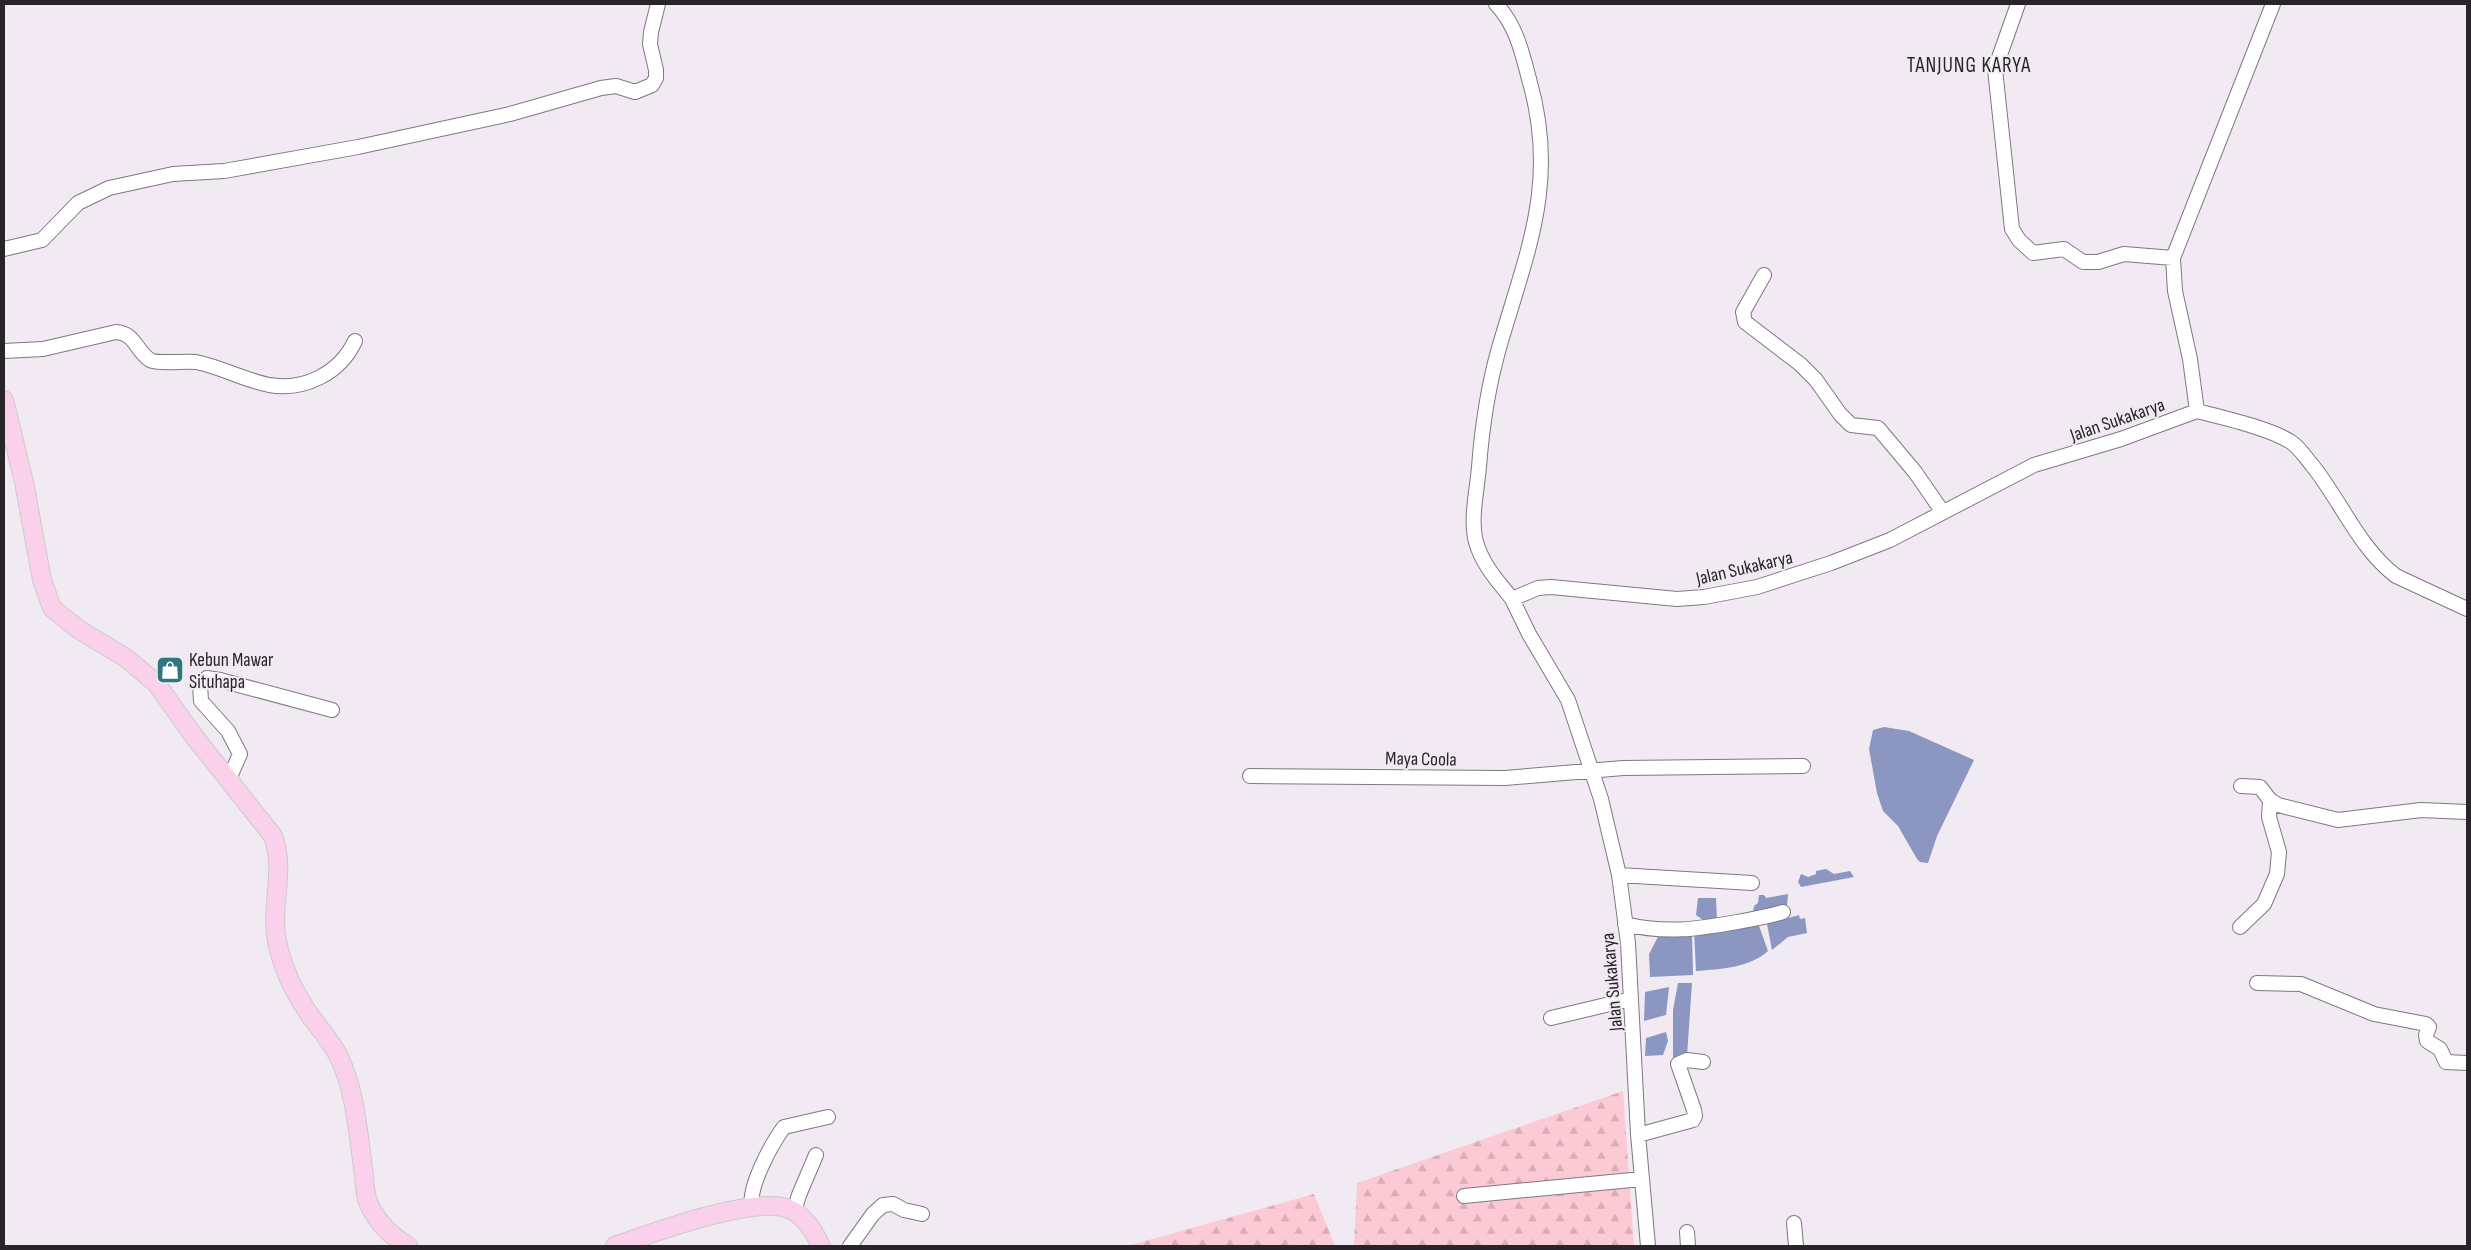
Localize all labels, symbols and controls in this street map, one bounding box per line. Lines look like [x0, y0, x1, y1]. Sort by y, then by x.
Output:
district label: TANJUNG KARYA [1907, 53, 2031, 78]
street label: Jalan Sukakarya [2066, 394, 2168, 448]
street label: Jalan Sukakarya [1693, 546, 1795, 591]
place label: Kebun Mawar Situhapa [189, 649, 274, 694]
shop icon: Kebun Mawar Situhapa [155, 655, 185, 685]
street label: Maya Coola [1385, 747, 1457, 772]
street label: Jalan Sukakarya [1597, 932, 1628, 1033]

